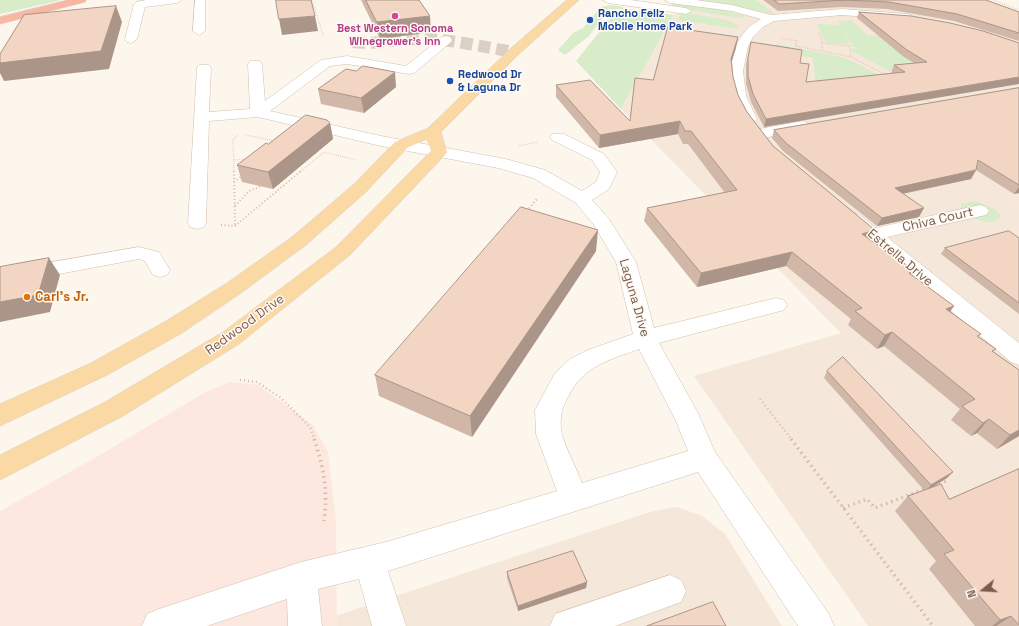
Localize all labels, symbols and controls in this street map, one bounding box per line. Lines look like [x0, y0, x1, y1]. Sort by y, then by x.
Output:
place label: Rancho Feliz Mobile Home Park [598, 7, 692, 33]
marker: Best Western Sonoma Winegrower's Inn [390, 11, 400, 21]
marker: Rancho Feliz Mobile Home Park [585, 15, 595, 25]
place label: Best Western Sonoma Winegrower's Inn [337, 22, 453, 48]
place label: Redwood Dr & Laguna Dr [458, 68, 522, 94]
marker: Redwood Dr & Laguna Dr [445, 76, 455, 86]
street label: Chiva Court [901, 204, 975, 236]
street label: Estrella Drive [864, 226, 936, 290]
street label: Laguna Drive [615, 257, 653, 339]
place label: Carl's Jr. [35, 289, 89, 305]
street label: Redwood Drive [203, 291, 287, 359]
marker: Carl's Jr. [22, 292, 32, 302]
north arrow [963, 570, 1003, 610]
text: N [964, 588, 979, 599]

